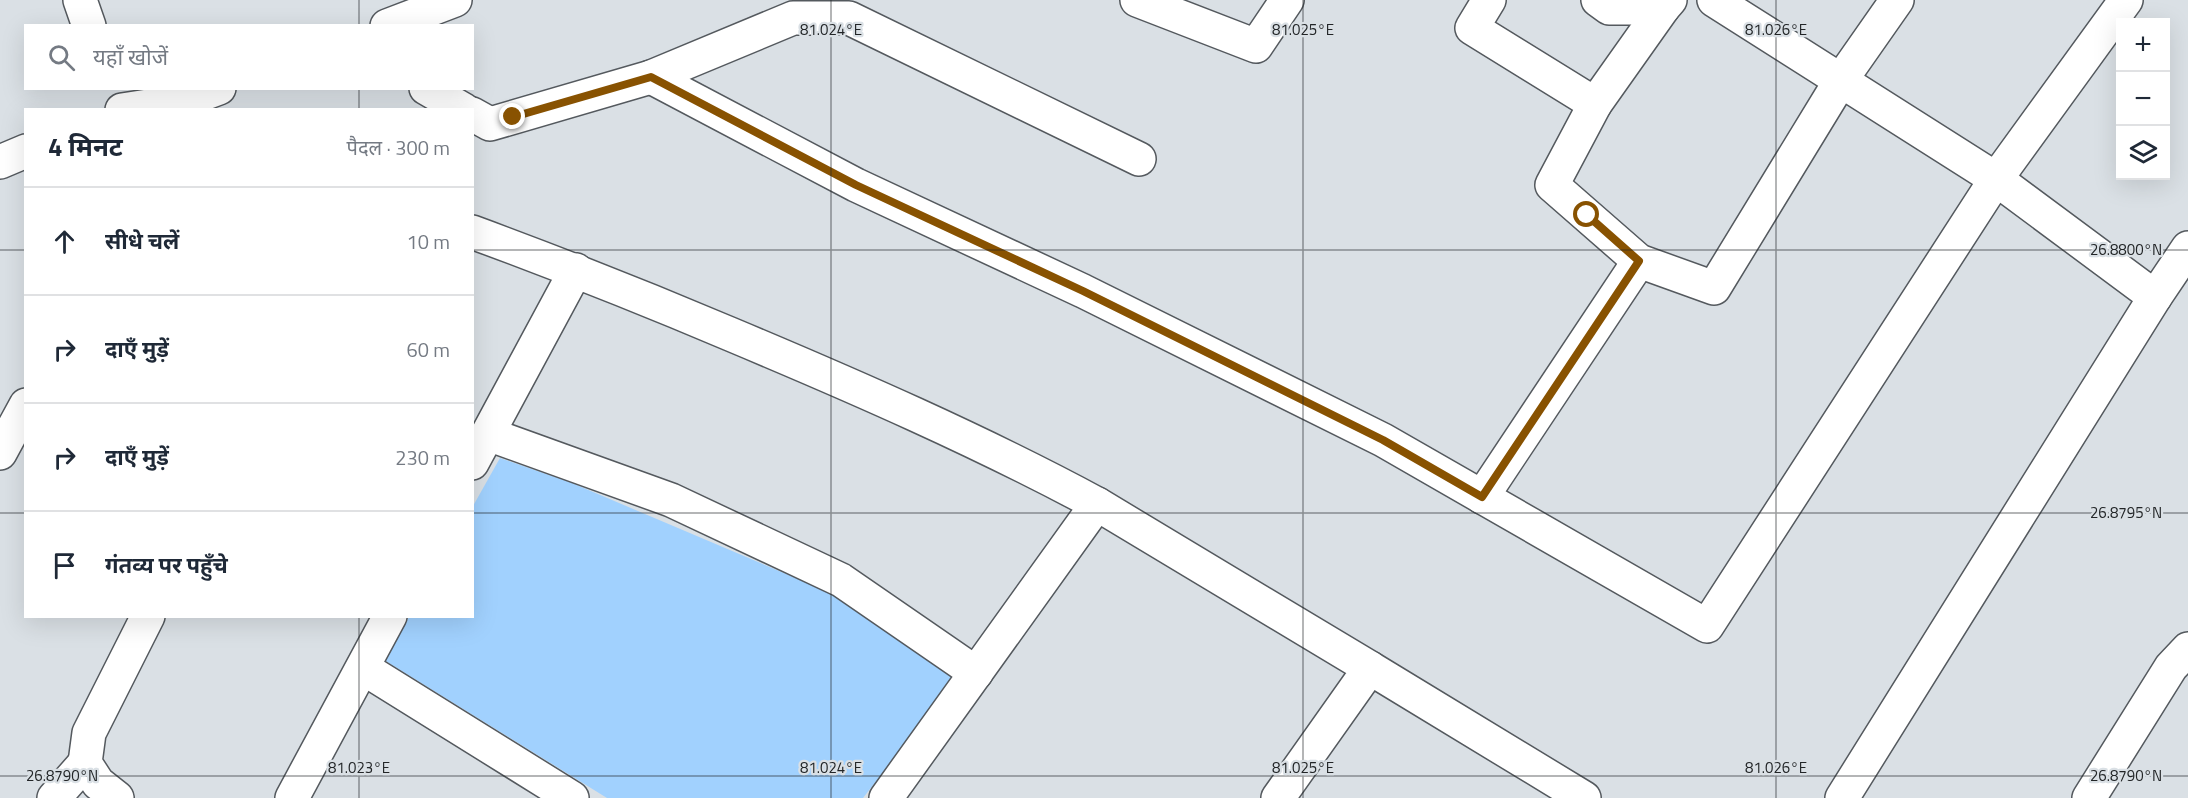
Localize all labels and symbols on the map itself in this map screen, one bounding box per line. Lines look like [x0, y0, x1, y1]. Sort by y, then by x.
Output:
text: 81.024°E [800, 18, 862, 41]
text: 81.025°E [1272, 18, 1334, 41]
text: 81.026°E [1745, 18, 1807, 41]
route end [499, 103, 525, 129]
route start [1573, 201, 1599, 227]
text: 26.8800°N [2090, 238, 2162, 261]
text: 26.8795°N [2090, 501, 2162, 524]
text: 81.023°E [328, 756, 390, 779]
text: 81.024°E [800, 756, 862, 779]
text: 81.025°E [1272, 756, 1334, 779]
text: 81.026°E [1745, 756, 1807, 779]
text: 26.8790°N [26, 764, 98, 787]
text: 26.8790°N [2090, 764, 2162, 787]

